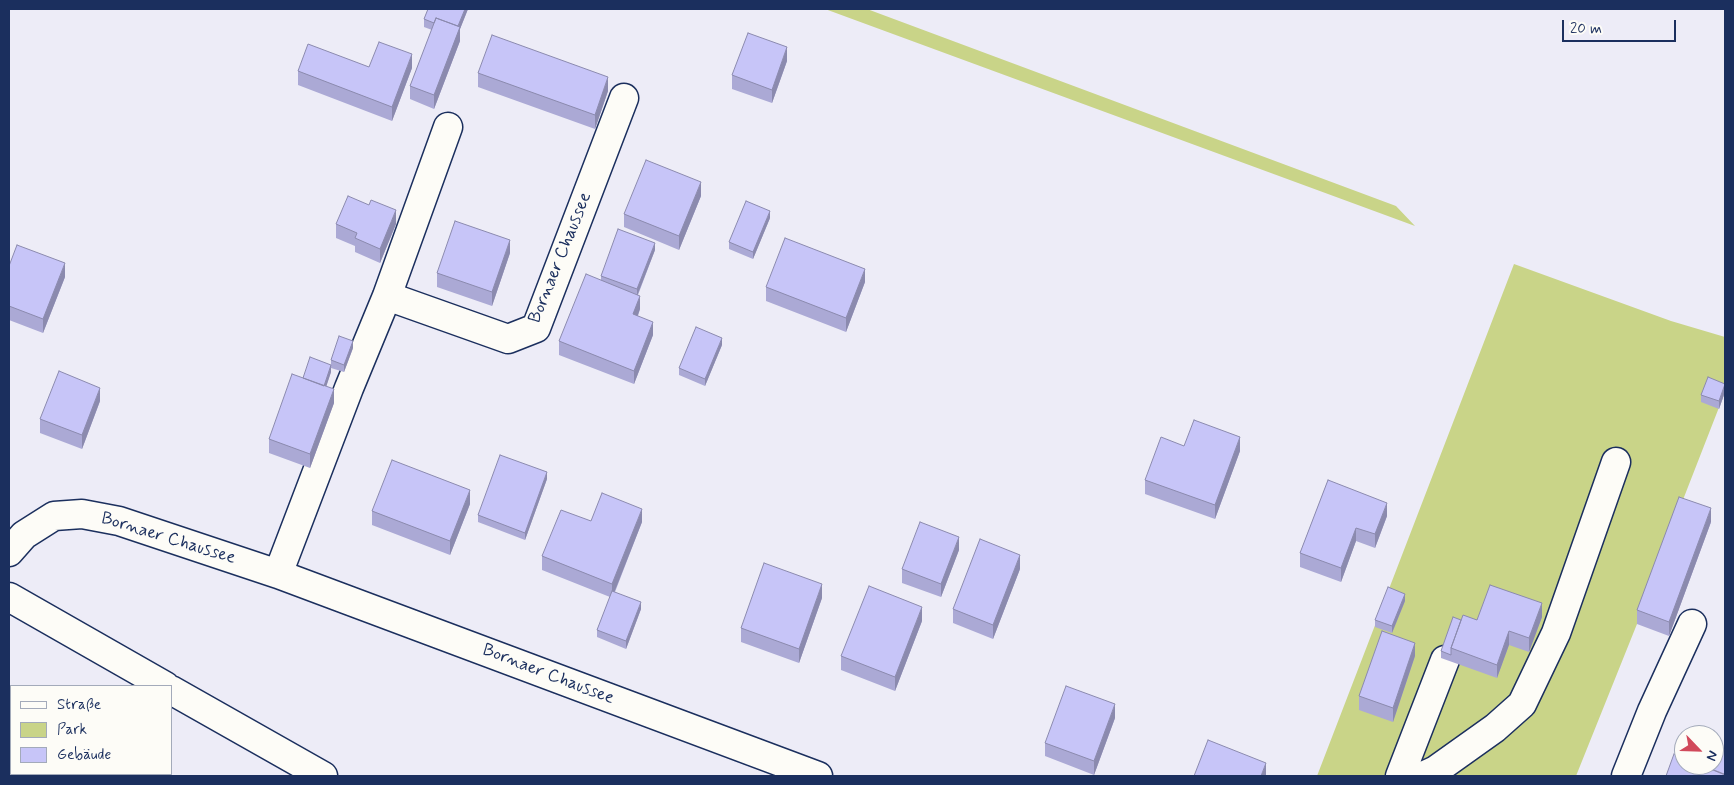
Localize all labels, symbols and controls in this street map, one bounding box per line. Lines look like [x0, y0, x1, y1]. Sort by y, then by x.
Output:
scale bar [1564, 10, 1678, 42]
text: 20 m [1570, 19, 1602, 39]
street label: Bornaer Chaussee [525, 189, 597, 327]
street label: Bornaer Chaussee [98, 508, 238, 570]
street label: Bornaer Chaussee [479, 640, 617, 710]
legend [10, 685, 172, 775]
text: Straße [57, 695, 101, 715]
text: Park [57, 720, 87, 740]
north arrow [1674, 725, 1724, 775]
text: Gebäude [57, 745, 111, 765]
text: N [1702, 748, 1722, 764]

